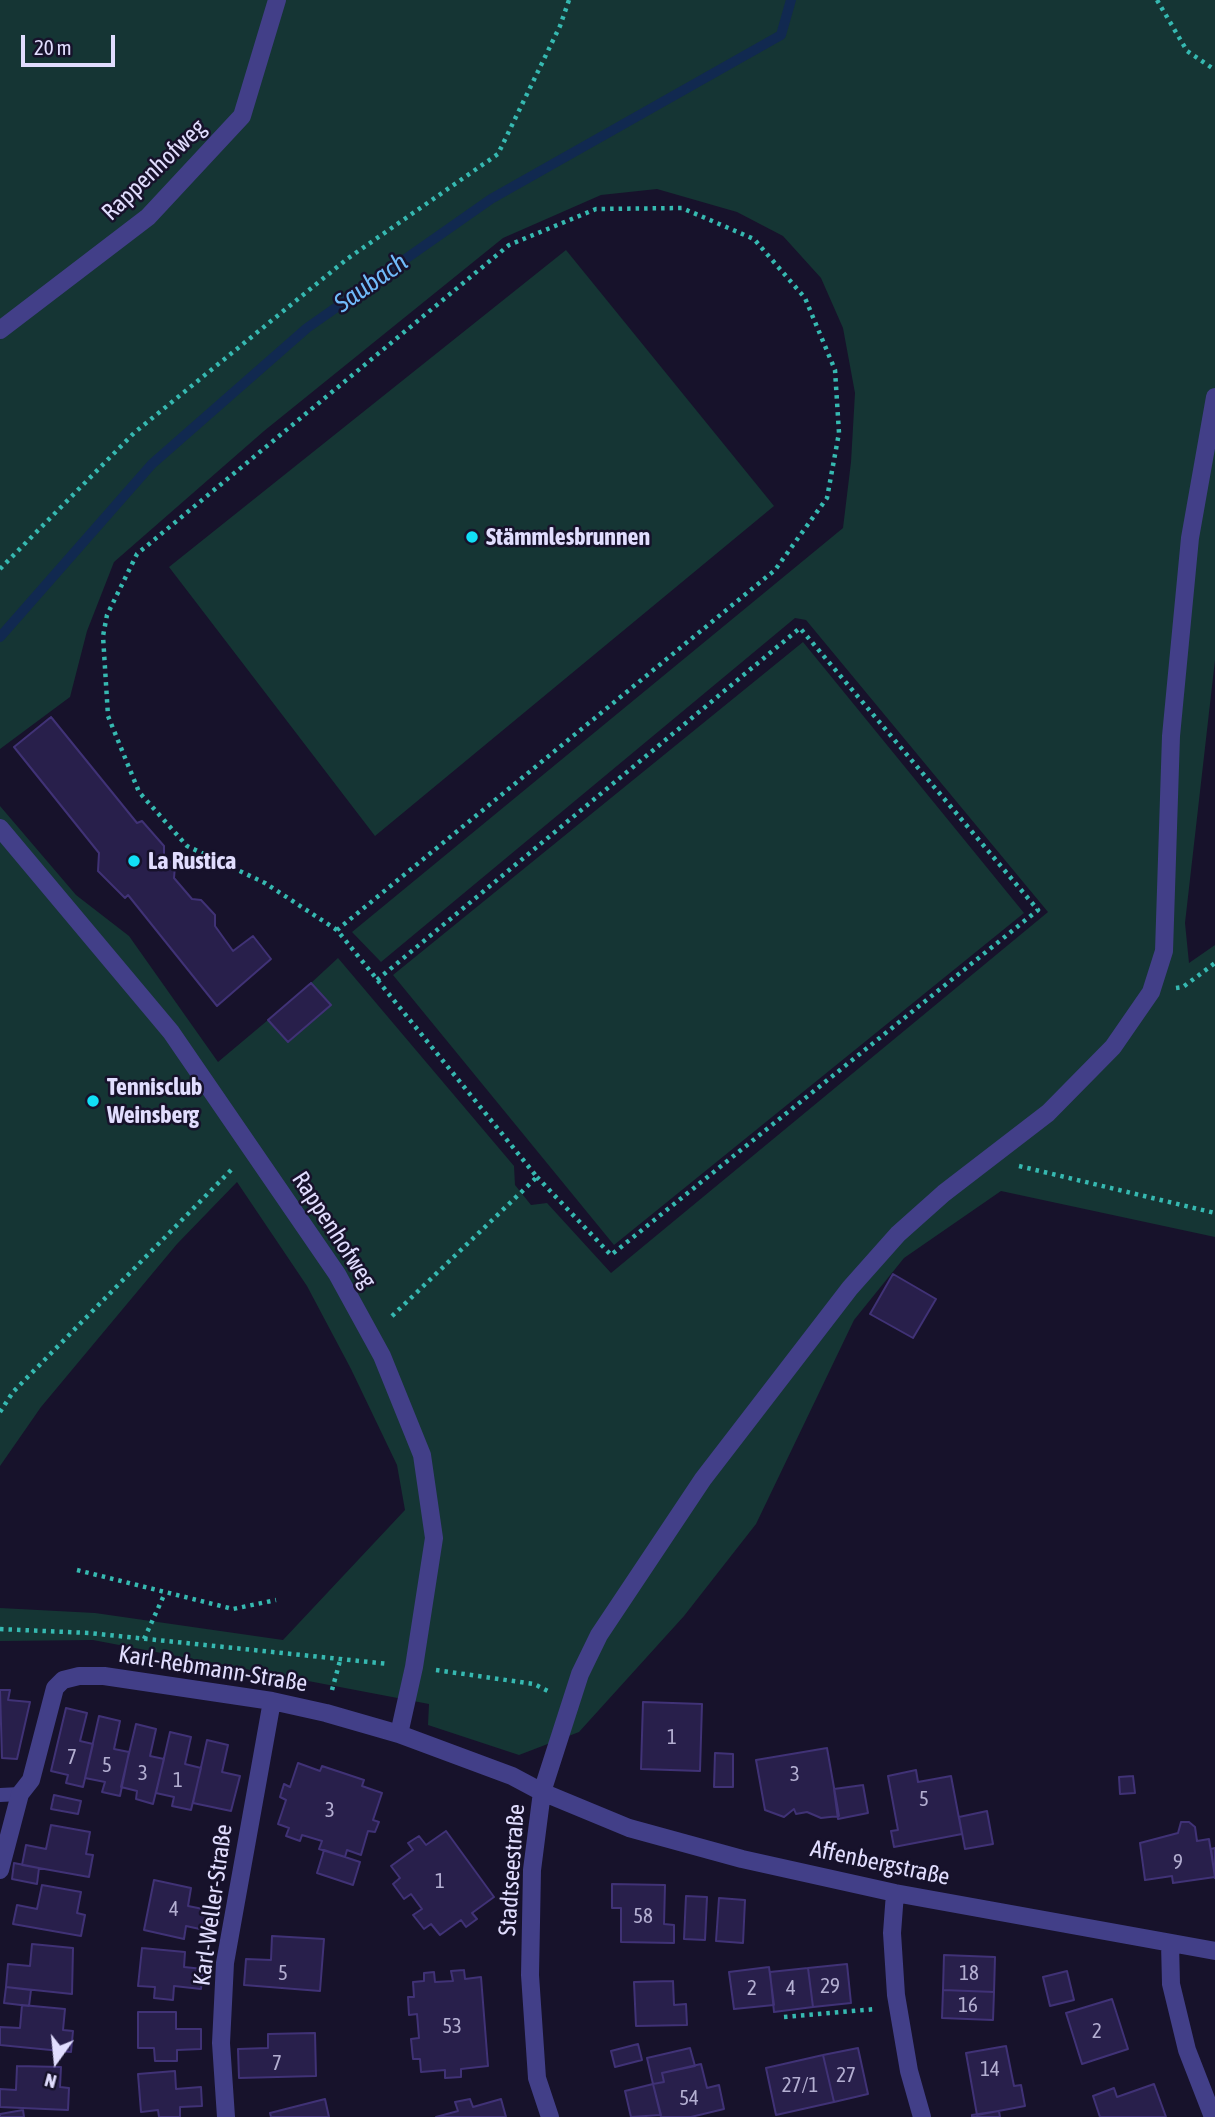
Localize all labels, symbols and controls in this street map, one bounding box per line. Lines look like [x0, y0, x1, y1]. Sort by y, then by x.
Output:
scale bar [24, 21, 119, 65]
text: 20 m [34, 35, 72, 59]
street label: Rappenhofweg [96, 113, 212, 227]
water label: Saubach [328, 247, 414, 319]
place label: Stämmlesbrunnen [486, 523, 650, 551]
marker: Stämmlesbrunnen [464, 529, 480, 545]
place label: La Rustica [148, 847, 236, 875]
marker: La Rustica [126, 853, 142, 869]
place label: Tennisclub Weinsberg [107, 1073, 202, 1129]
marker: Tennisclub Weinsberg [85, 1093, 101, 1109]
street label: Rappenhofweg [286, 1166, 382, 1294]
street label: Karl-Rebmann-Straße [117, 1640, 309, 1698]
house number: 1 [667, 1724, 677, 1750]
house number: 7 [67, 1744, 77, 1770]
house number: 5 [102, 1752, 112, 1778]
house number: 3 [138, 1760, 148, 1786]
house number: 3 [790, 1761, 800, 1787]
house number: 1 [173, 1767, 183, 1793]
house number: 5 [919, 1786, 929, 1812]
house number: 3 [325, 1797, 335, 1823]
street label: Stadtseestraße [493, 1803, 531, 1937]
street label: Karl-Weller-Straße [187, 1822, 239, 1988]
street label: Affenbergstraße [808, 1834, 952, 1892]
house number: 9 [1173, 1849, 1183, 1875]
house number: 1 [435, 1868, 445, 1894]
house number: 4 [169, 1896, 179, 1922]
house number: 58 [633, 1903, 653, 1929]
house number: 5 [278, 1960, 288, 1986]
house number: 18 [959, 1960, 979, 1986]
house number: 29 [820, 1973, 840, 1999]
house number: 2 [747, 1975, 757, 2001]
house number: 4 [786, 1975, 796, 2001]
house number: 16 [958, 1992, 978, 2018]
house number: 53 [442, 2013, 462, 2039]
house number: 2 [1092, 2018, 1102, 2044]
north arrow [21, 2026, 91, 2096]
house number: 7 [272, 2050, 282, 2076]
house number: 14 [980, 2056, 1000, 2082]
house number: 27 [836, 2062, 856, 2088]
text: N [42, 2069, 59, 2093]
house number: 27/1 [782, 2072, 818, 2098]
house number: 54 [679, 2085, 699, 2111]

